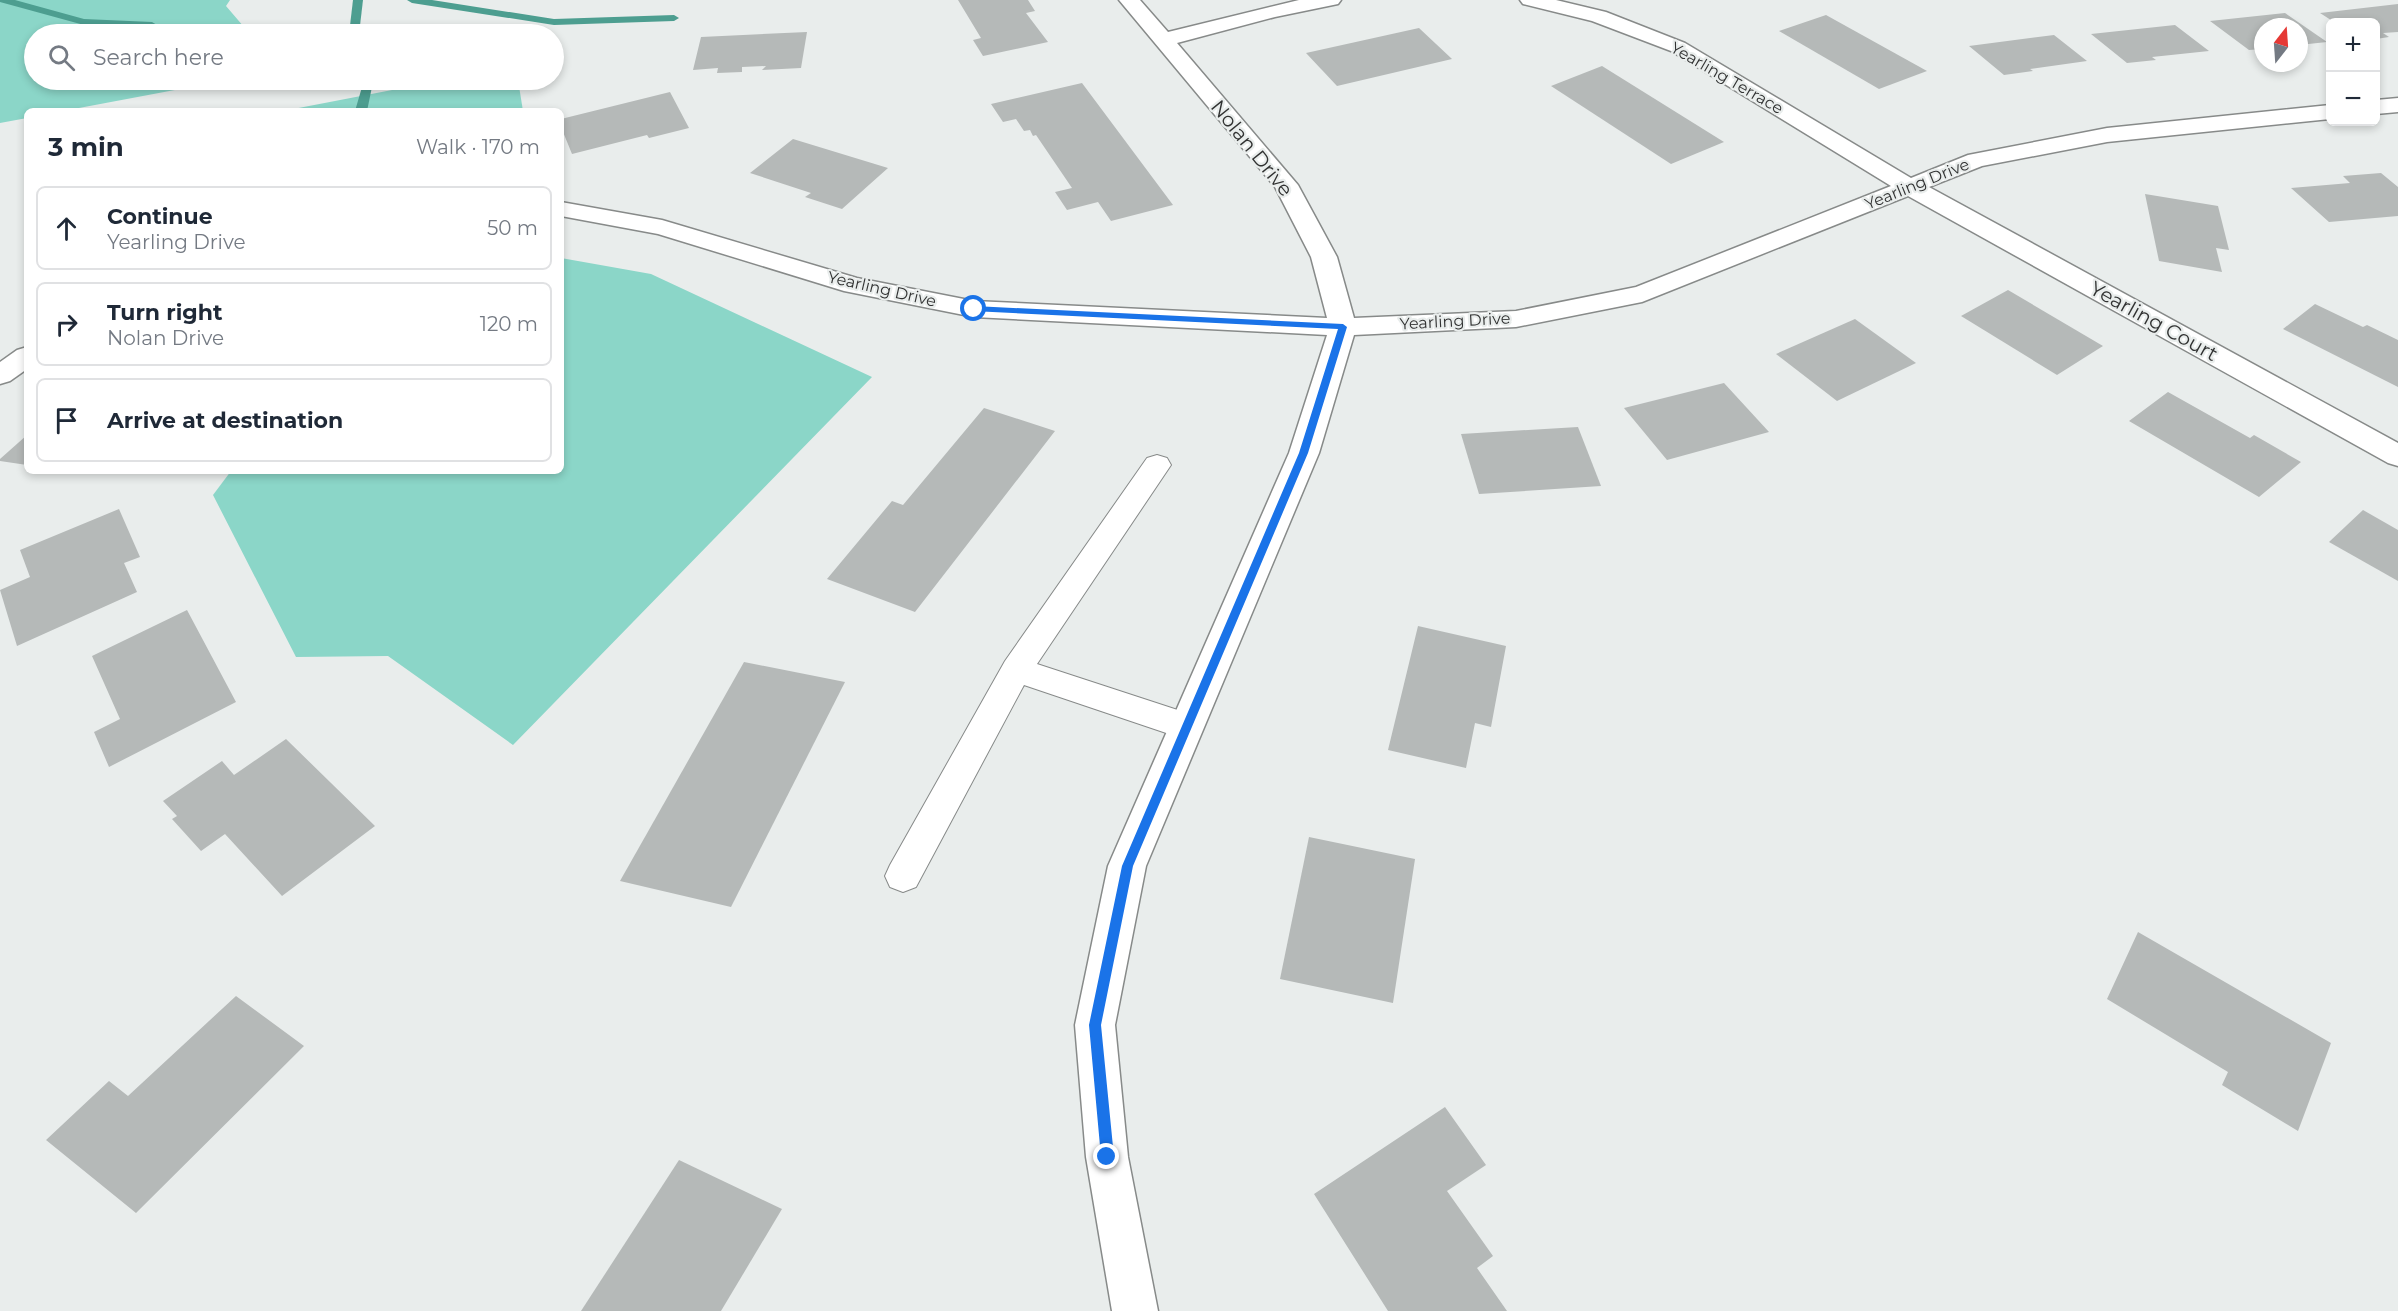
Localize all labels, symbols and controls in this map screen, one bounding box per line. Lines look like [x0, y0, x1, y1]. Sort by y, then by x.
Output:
north arrow [2254, 18, 2308, 72]
map controls [2326, 18, 2380, 126]
button: + [2326, 18, 2380, 72]
search box [24, 24, 564, 90]
street label: Yearling Terrace [1667, 38, 1787, 118]
icon: search [45, 41, 78, 74]
text: Search here [93, 44, 224, 71]
button: − [2326, 72, 2380, 126]
street label: Nolan Drive [1206, 95, 1298, 201]
text: 3 min [48, 131, 124, 163]
text: Walk · 170 m [416, 135, 540, 159]
street label: Yearling Drive [1862, 154, 1972, 214]
text: Continue [107, 203, 213, 230]
icon: ahead [50, 212, 83, 245]
text: 50 m [487, 216, 538, 240]
text: Yearling Drive [107, 230, 246, 254]
street label: Yearling Drive [826, 267, 938, 311]
street label: Yearling Court [2086, 276, 2222, 366]
route start [960, 295, 986, 321]
text: Turn right [107, 299, 222, 326]
icon: right [50, 308, 83, 341]
street label: Yearling Drive [1399, 309, 1511, 333]
text: 120 m [480, 312, 538, 336]
text: Nolan Drive [107, 326, 224, 350]
icon: arrive [50, 404, 83, 437]
text: Arrive at destination [107, 407, 343, 434]
route end [1093, 1143, 1119, 1169]

